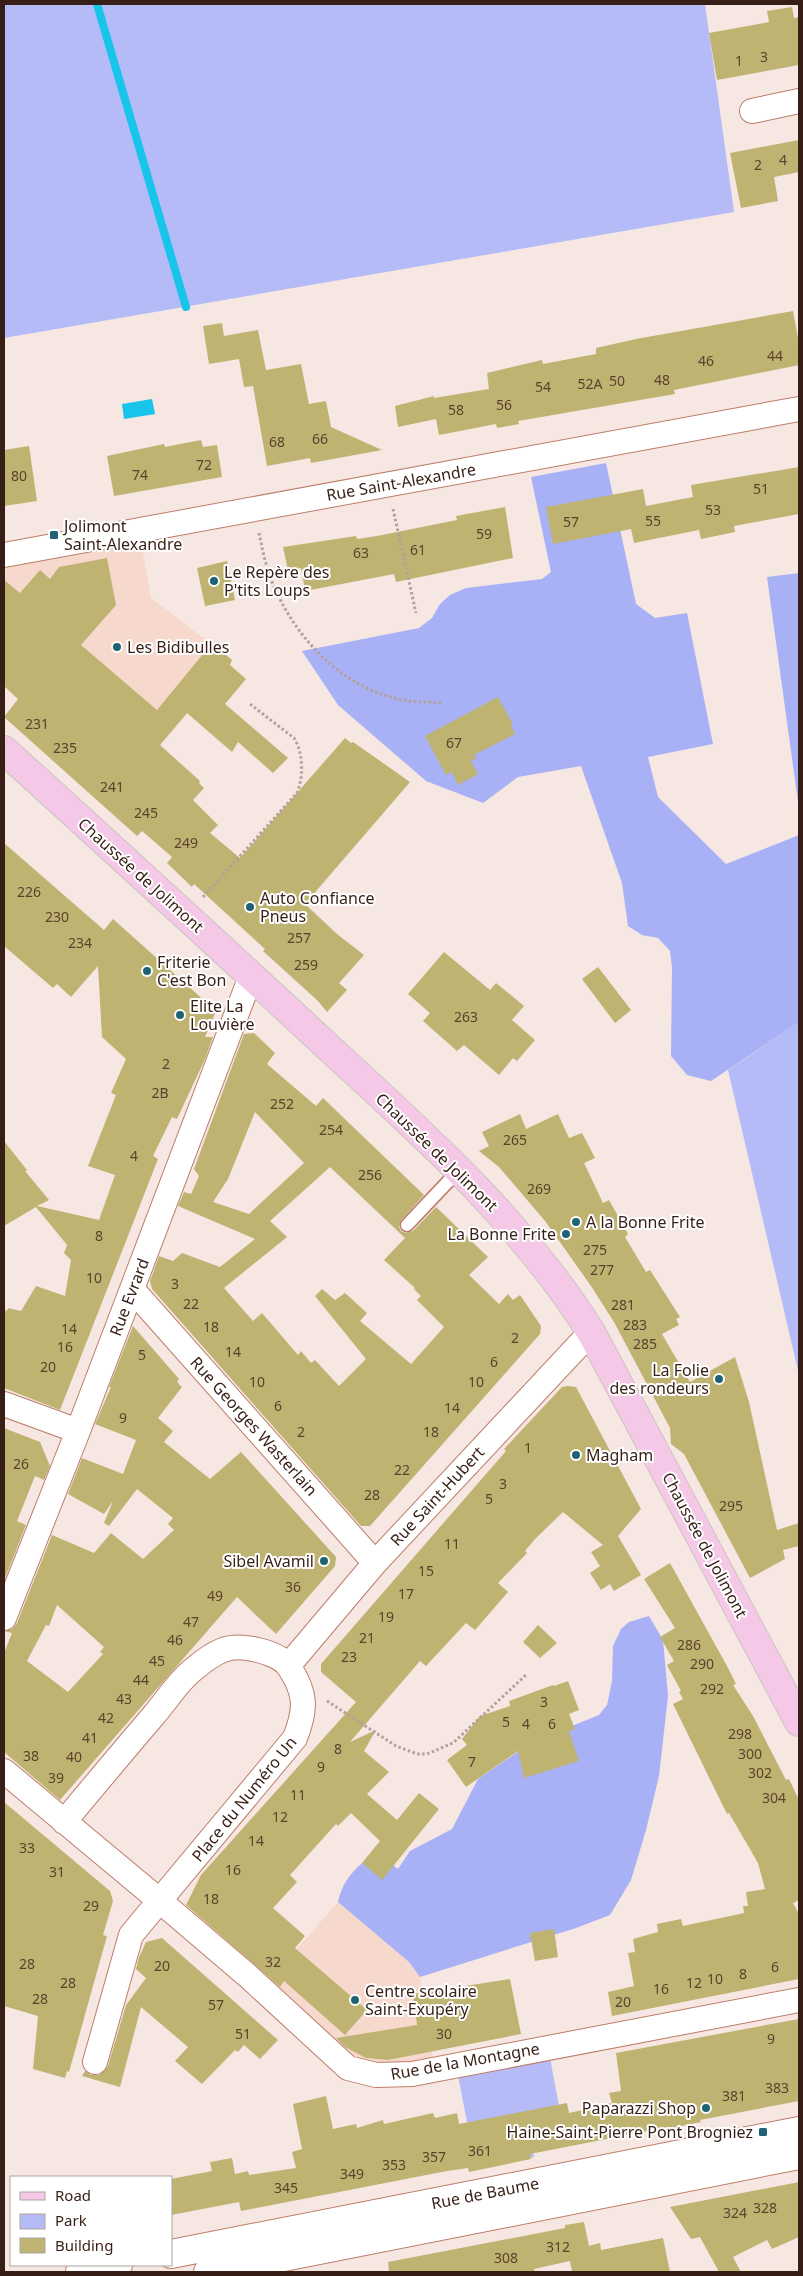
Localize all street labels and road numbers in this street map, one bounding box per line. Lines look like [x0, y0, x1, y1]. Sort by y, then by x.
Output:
street label: Rue Saint-Alexandre [325, 458, 477, 506]
street label: Chaussée de Jolimont [73, 813, 209, 938]
street label: Chaussée de Jolimont [371, 1088, 503, 1216]
street label: Rue Evrard [104, 1255, 154, 1339]
street label: Rue Georges Wasterlain [186, 1352, 322, 1500]
street label: Rue Saint-Hubert [385, 1441, 489, 1551]
street label: Chaussée de Jolimont [657, 1468, 753, 1622]
street label: Place du Numéro Un [187, 1732, 301, 1866]
street label: Rue de la Montagne [389, 2037, 541, 2085]
street label: Rue de Baume [429, 2172, 541, 2214]

